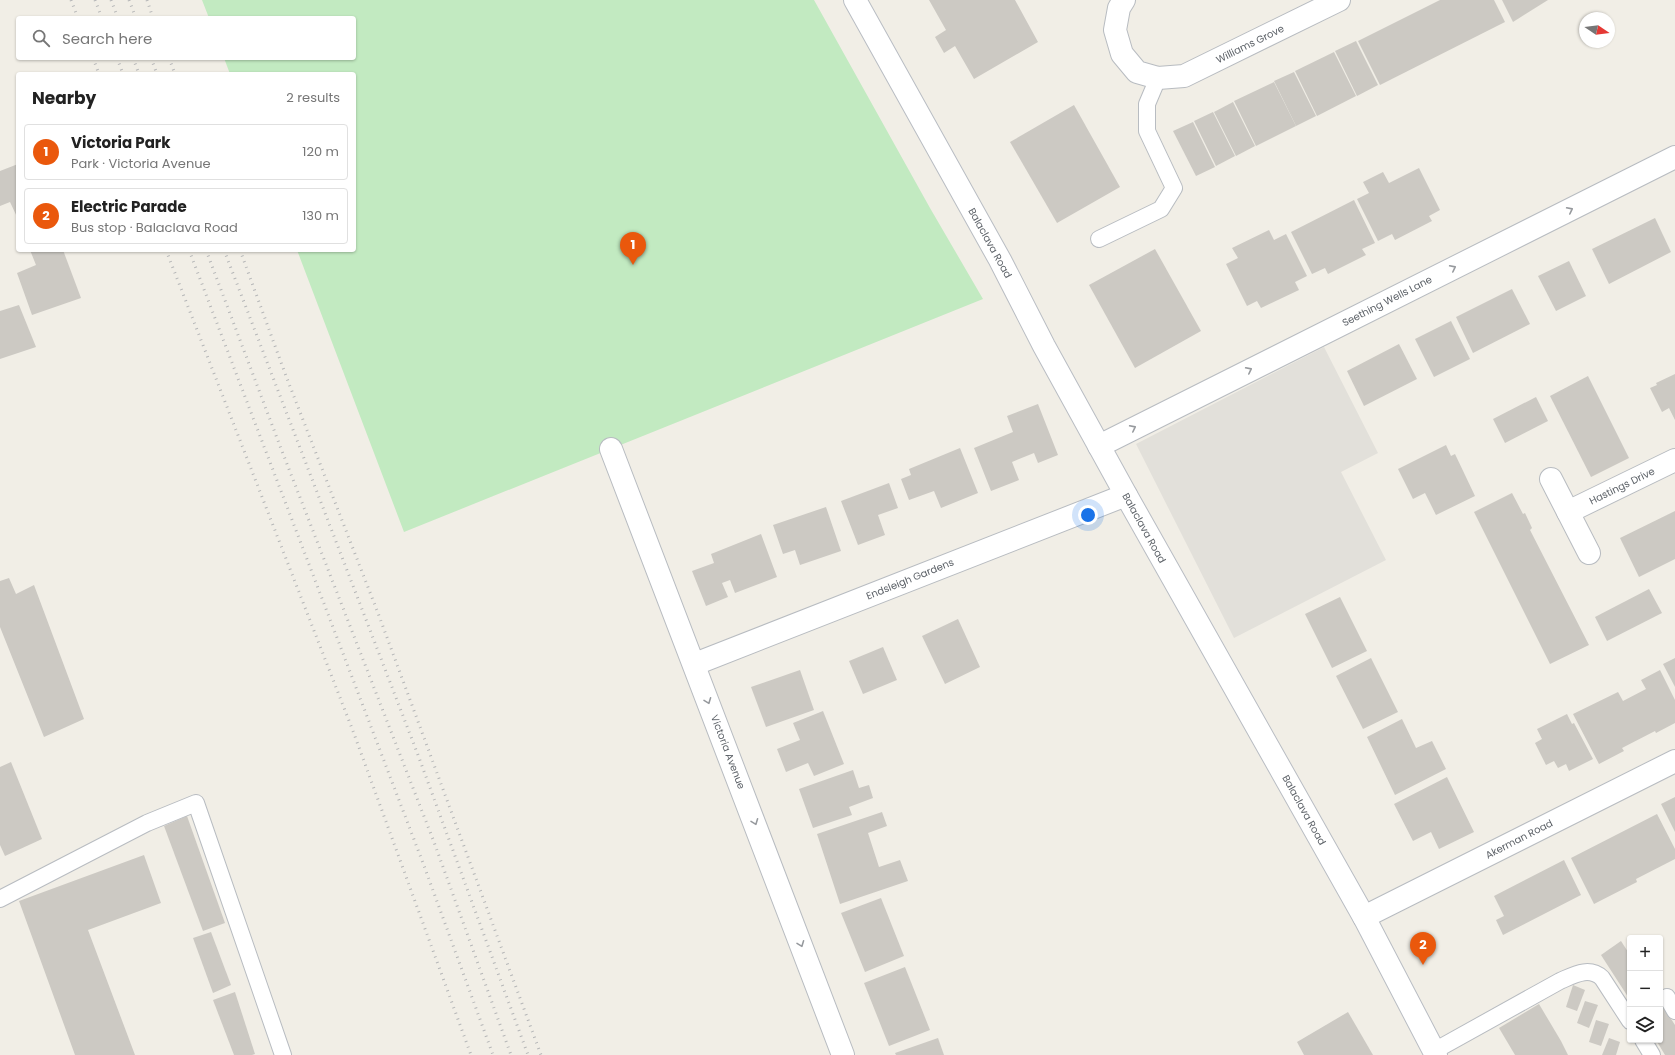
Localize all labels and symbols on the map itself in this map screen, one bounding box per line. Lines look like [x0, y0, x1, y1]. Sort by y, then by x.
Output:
north arrow [1579, 12, 1615, 48]
street label: Williams Grove [1213, 21, 1287, 67]
street label: Balaclava Road [964, 205, 1016, 281]
one-way arrow [1565, 207, 1573, 215]
pin: 1 [620, 232, 646, 265]
one-way arrow [1449, 265, 1457, 273]
street label: Seething Wells Lane [1339, 272, 1435, 330]
one-way arrow [1245, 367, 1253, 375]
one-way arrow [1129, 425, 1136, 433]
street label: Hastings Drive [1587, 464, 1657, 508]
street label: Balaclava Road [1118, 490, 1170, 566]
your location [1078, 505, 1098, 525]
street label: Endsleigh Gardens [864, 555, 956, 603]
one-way arrow [704, 697, 712, 704]
street label: Victoria Avenue [707, 713, 749, 791]
street label: Balaclava Road [1278, 772, 1330, 848]
street label: Akerman Road [1483, 816, 1555, 862]
one-way arrow [750, 819, 758, 826]
pin: 2 [1410, 932, 1436, 965]
one-way arrow [796, 940, 804, 947]

